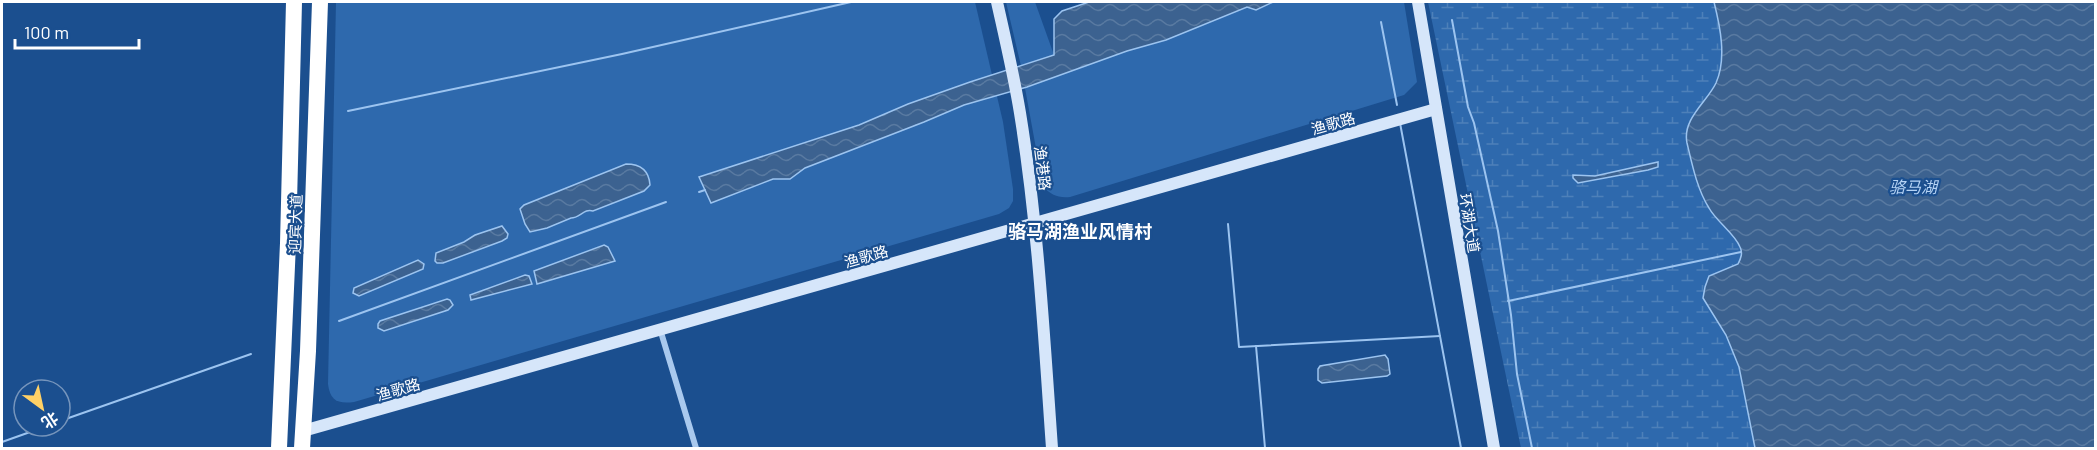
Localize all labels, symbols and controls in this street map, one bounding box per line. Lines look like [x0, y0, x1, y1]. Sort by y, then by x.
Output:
scale bar [15, 12, 140, 50]
text: 100 m [24, 21, 69, 43]
street label: 渔歌路 [1309, 108, 1357, 138]
street label: 渔港路 [1031, 145, 1055, 191]
water label: 骆马湖 [1889, 177, 1940, 196]
street label: 环湖大道 [1456, 192, 1484, 254]
street label: 迎宾大道 [285, 194, 305, 254]
district label: 骆马湖渔业风情村 [1008, 220, 1152, 242]
street label: 渔歌路 [842, 241, 890, 271]
street label: 渔歌路 [374, 374, 422, 404]
north arrow [12, 378, 72, 438]
text: 北 [39, 409, 62, 433]

